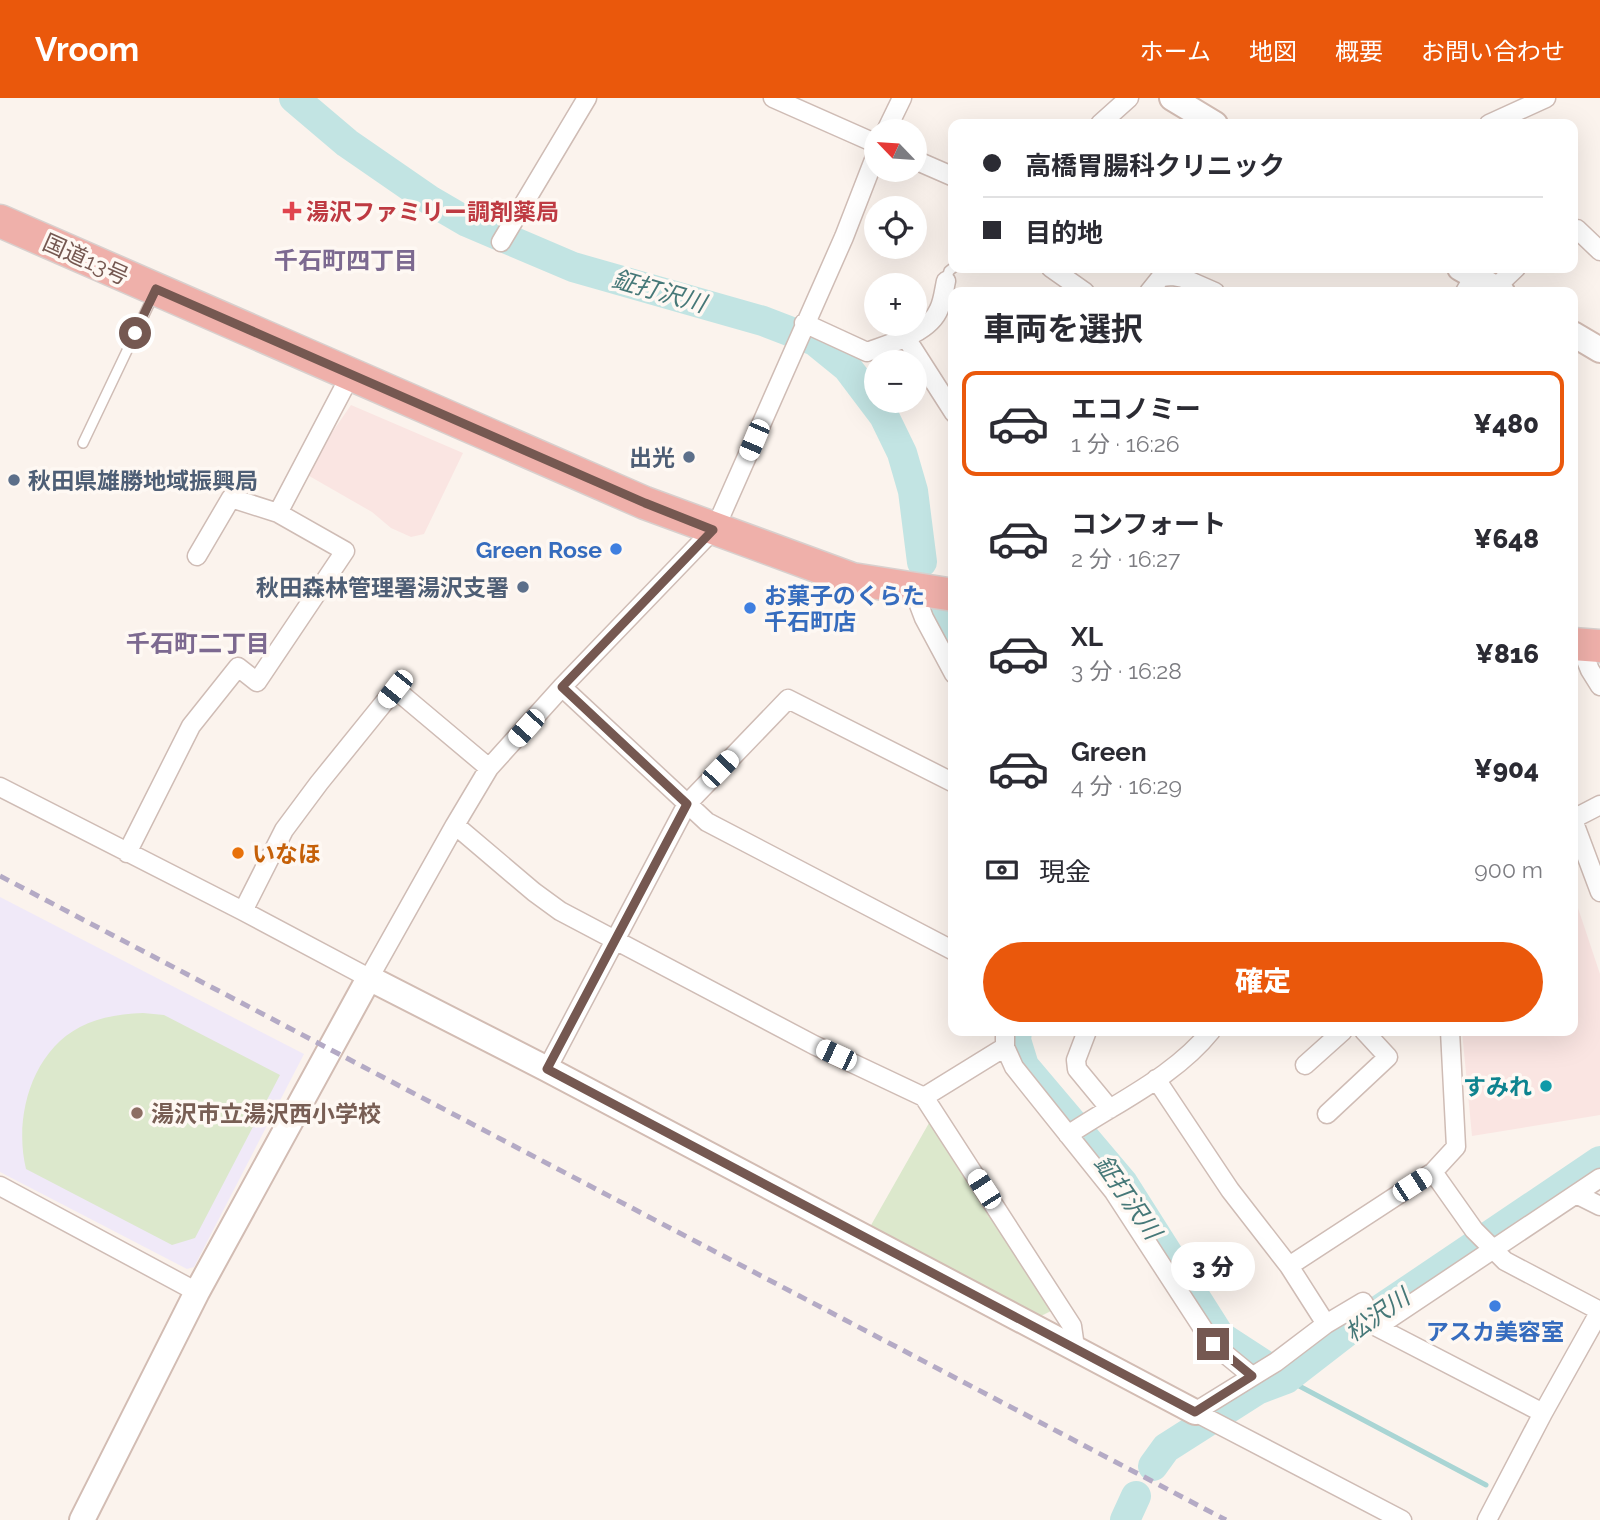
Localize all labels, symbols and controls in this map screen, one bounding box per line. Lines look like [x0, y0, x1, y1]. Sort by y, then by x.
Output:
text: Vroom [35, 30, 139, 69]
text: ホーム [1140, 37, 1211, 66]
text: 地図 [1249, 37, 1297, 66]
text: 概要 [1335, 37, 1383, 66]
text: お問い合わせ [1421, 37, 1565, 66]
north arrow [864, 119, 928, 182]
map controls [864, 119, 927, 413]
text: 高橋胃腸科クリニック [1025, 151, 1285, 181]
button: locate [864, 196, 927, 259]
place label: 湯沢ファミリー調剤薬局 [306, 198, 559, 225]
marker: 湯沢ファミリー調剤薬局 [284, 203, 300, 219]
text: 目的地 [1025, 218, 1103, 248]
street label: 国道13号 [39, 228, 133, 290]
district label: 千石町四丁目 [274, 246, 418, 275]
water label: 鉦打沢川 [609, 264, 712, 319]
button: + [864, 273, 927, 336]
text: 車両を選択 [983, 310, 1143, 347]
route start [119, 317, 151, 349]
button: − [864, 350, 927, 413]
icon: car [987, 392, 1050, 455]
text: エコノミー [1071, 394, 1201, 424]
text: ¥480 [1473, 409, 1539, 439]
car [737, 417, 772, 463]
text: 1 分 · 16:26 [1071, 430, 1180, 457]
place label: 出光 [629, 444, 675, 471]
marker: 出光 [681, 449, 697, 465]
place label: 秋田県雄勝地域振興局 [28, 467, 258, 494]
marker: 秋田県雄勝地域振興局 [6, 472, 22, 488]
icon: car [987, 507, 1050, 570]
text: コンフォート [1071, 509, 1226, 539]
text: ¥648 [1474, 524, 1539, 554]
place label: Green Rose [476, 536, 602, 563]
marker: Green Rose [608, 541, 624, 557]
text: 2 分 · 16:27 [1071, 545, 1180, 572]
place label: 秋田森林管理署湯沢支署 [256, 574, 509, 601]
marker: 秋田森林管理署湯沢支署 [515, 579, 531, 595]
place label: お菓子のくらた 千石町店 [764, 582, 925, 635]
marker: お菓子のくらた 千石町店 [742, 600, 758, 616]
icon: car [987, 622, 1050, 685]
text: XL [1071, 622, 1103, 652]
district label: 千石町二丁目 [126, 629, 270, 658]
text: ¥816 [1475, 639, 1539, 669]
text: 3 分 · 16:28 [1071, 657, 1182, 684]
car [374, 666, 417, 712]
car [505, 705, 548, 751]
icon: car [987, 737, 1050, 800]
text: Green [1071, 737, 1147, 767]
car [698, 747, 743, 791]
text: ¥904 [1474, 754, 1539, 784]
text: 4 分 · 16:29 [1071, 772, 1182, 799]
place label: いなほ [252, 840, 321, 867]
marker: いなほ [230, 845, 246, 861]
icon: cash [983, 851, 1021, 889]
text: 900 m [1474, 856, 1543, 883]
text: 現金 [1039, 857, 1091, 887]
button: 確定 [983, 942, 1543, 1022]
car [813, 1037, 860, 1073]
place label: すみれ [1463, 1073, 1532, 1100]
marker: すみれ [1538, 1078, 1554, 1094]
place label: 湯沢市立湯沢西小学校 [151, 1100, 381, 1127]
marker: 湯沢市立湯沢西小学校 [129, 1105, 145, 1121]
water label: 鉦打沢川 [1089, 1149, 1169, 1247]
car [1389, 1165, 1436, 1205]
car [964, 1166, 1005, 1212]
callout: 3 分 [1171, 1242, 1255, 1292]
text: 3 分 [1192, 1253, 1234, 1280]
water label: 松沢川 [1339, 1281, 1417, 1348]
marker: アスカ美容室 [1487, 1298, 1503, 1314]
place label: アスカ美容室 [1426, 1318, 1564, 1345]
route end [1197, 1328, 1229, 1360]

